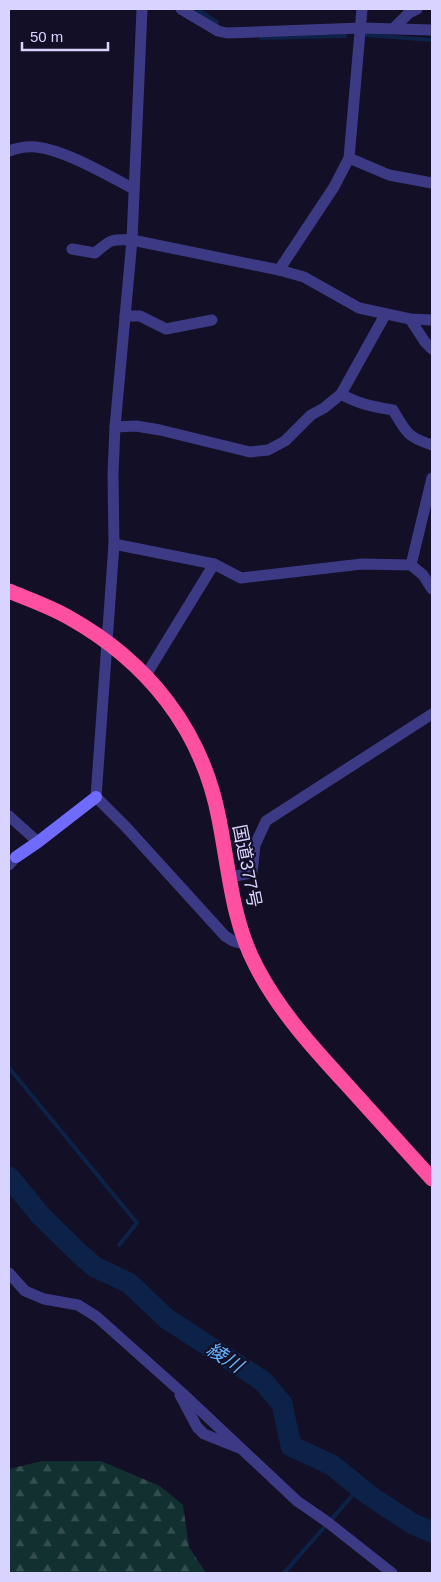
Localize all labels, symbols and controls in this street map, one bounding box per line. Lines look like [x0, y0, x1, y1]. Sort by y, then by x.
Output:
scale bar [22, 20, 109, 52]
text: 50 m [30, 28, 63, 45]
street label: 国道377号 [229, 823, 265, 909]
water label: 綾川 [203, 1338, 248, 1378]

